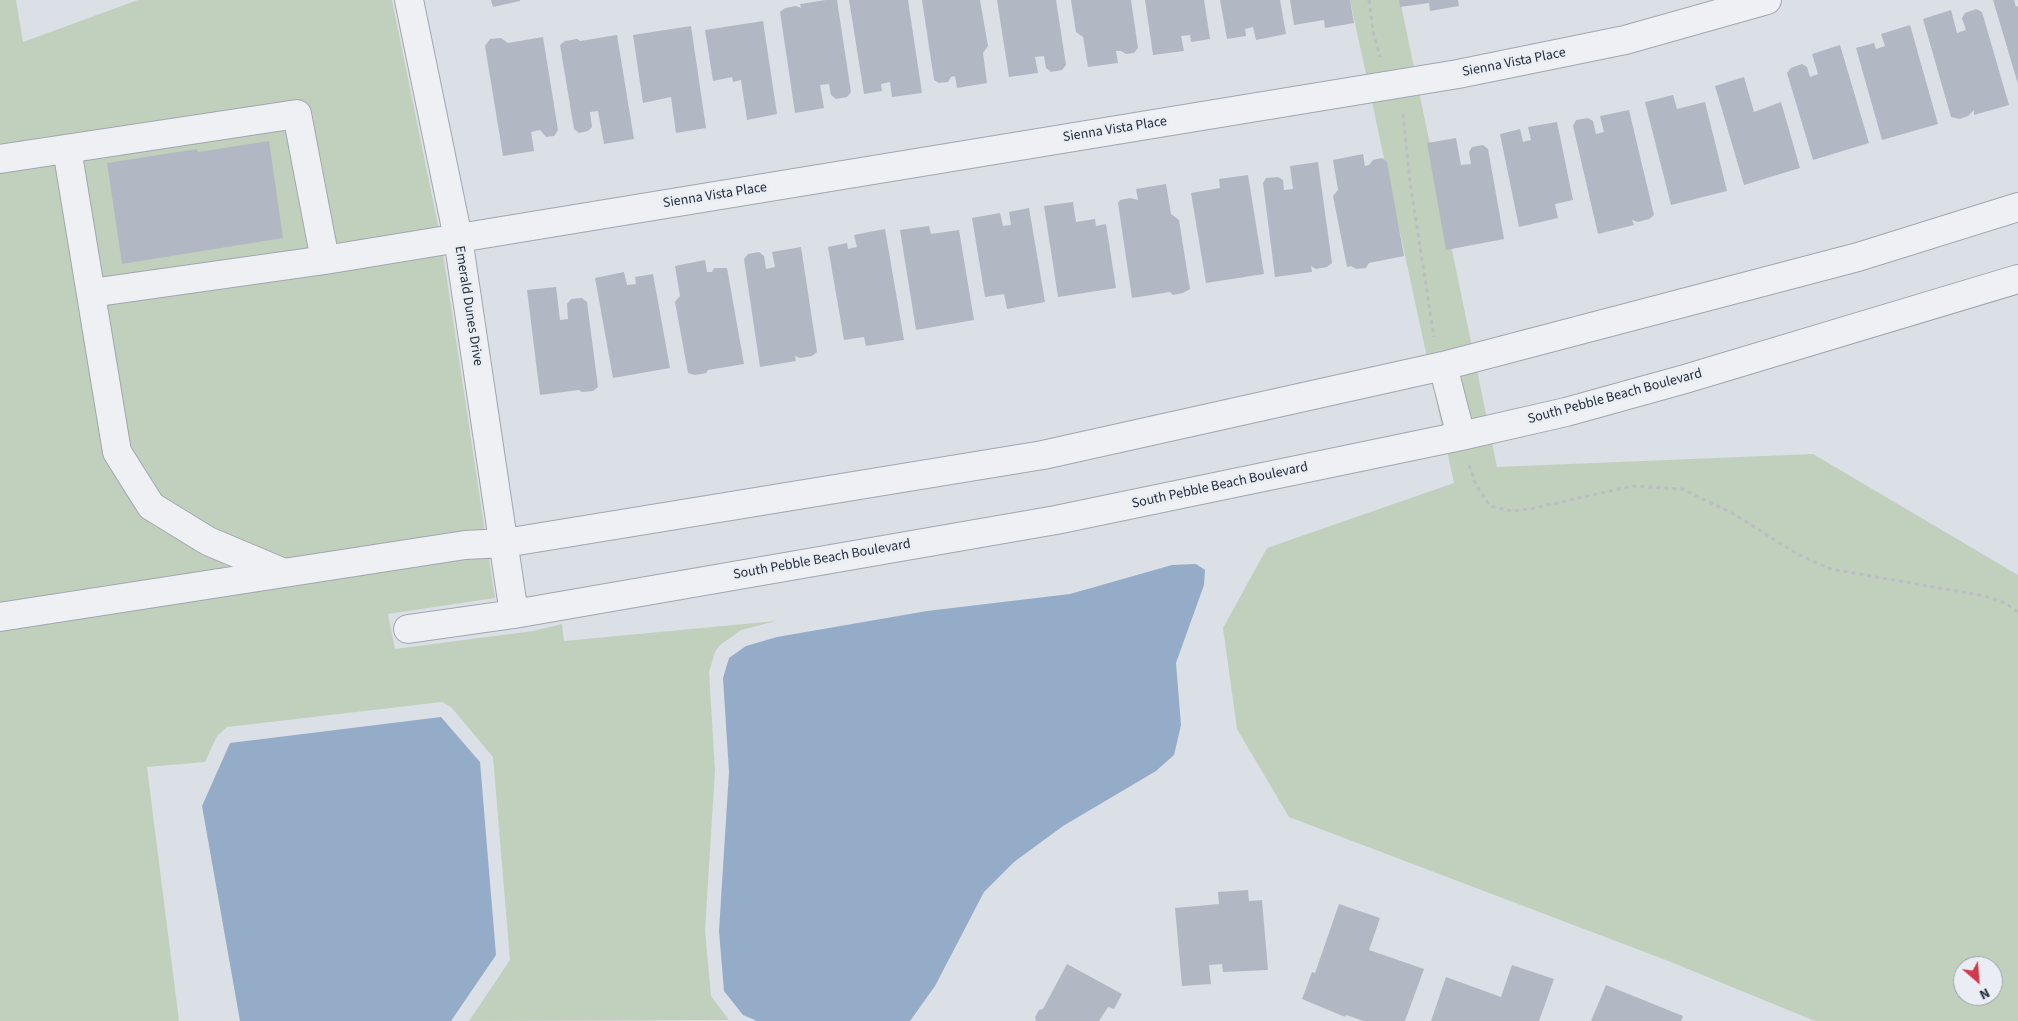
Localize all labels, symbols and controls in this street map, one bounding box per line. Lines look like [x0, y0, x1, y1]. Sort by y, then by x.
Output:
street label: Sienna Vista Place [1461, 45, 1567, 81]
street label: Sienna Vista Place [1062, 113, 1168, 147]
street label: Sienna Vista Place [662, 179, 768, 213]
street label: Emerald Dunes Drive [450, 245, 486, 367]
street label: South Pebble Beach Boulevard [1526, 366, 1704, 428]
street label: South Pebble Beach Boulevard [1130, 459, 1310, 513]
street label: South Pebble Beach Boulevard [732, 536, 912, 584]
north arrow [1953, 956, 2003, 1006]
text: N [1976, 982, 1993, 1004]

